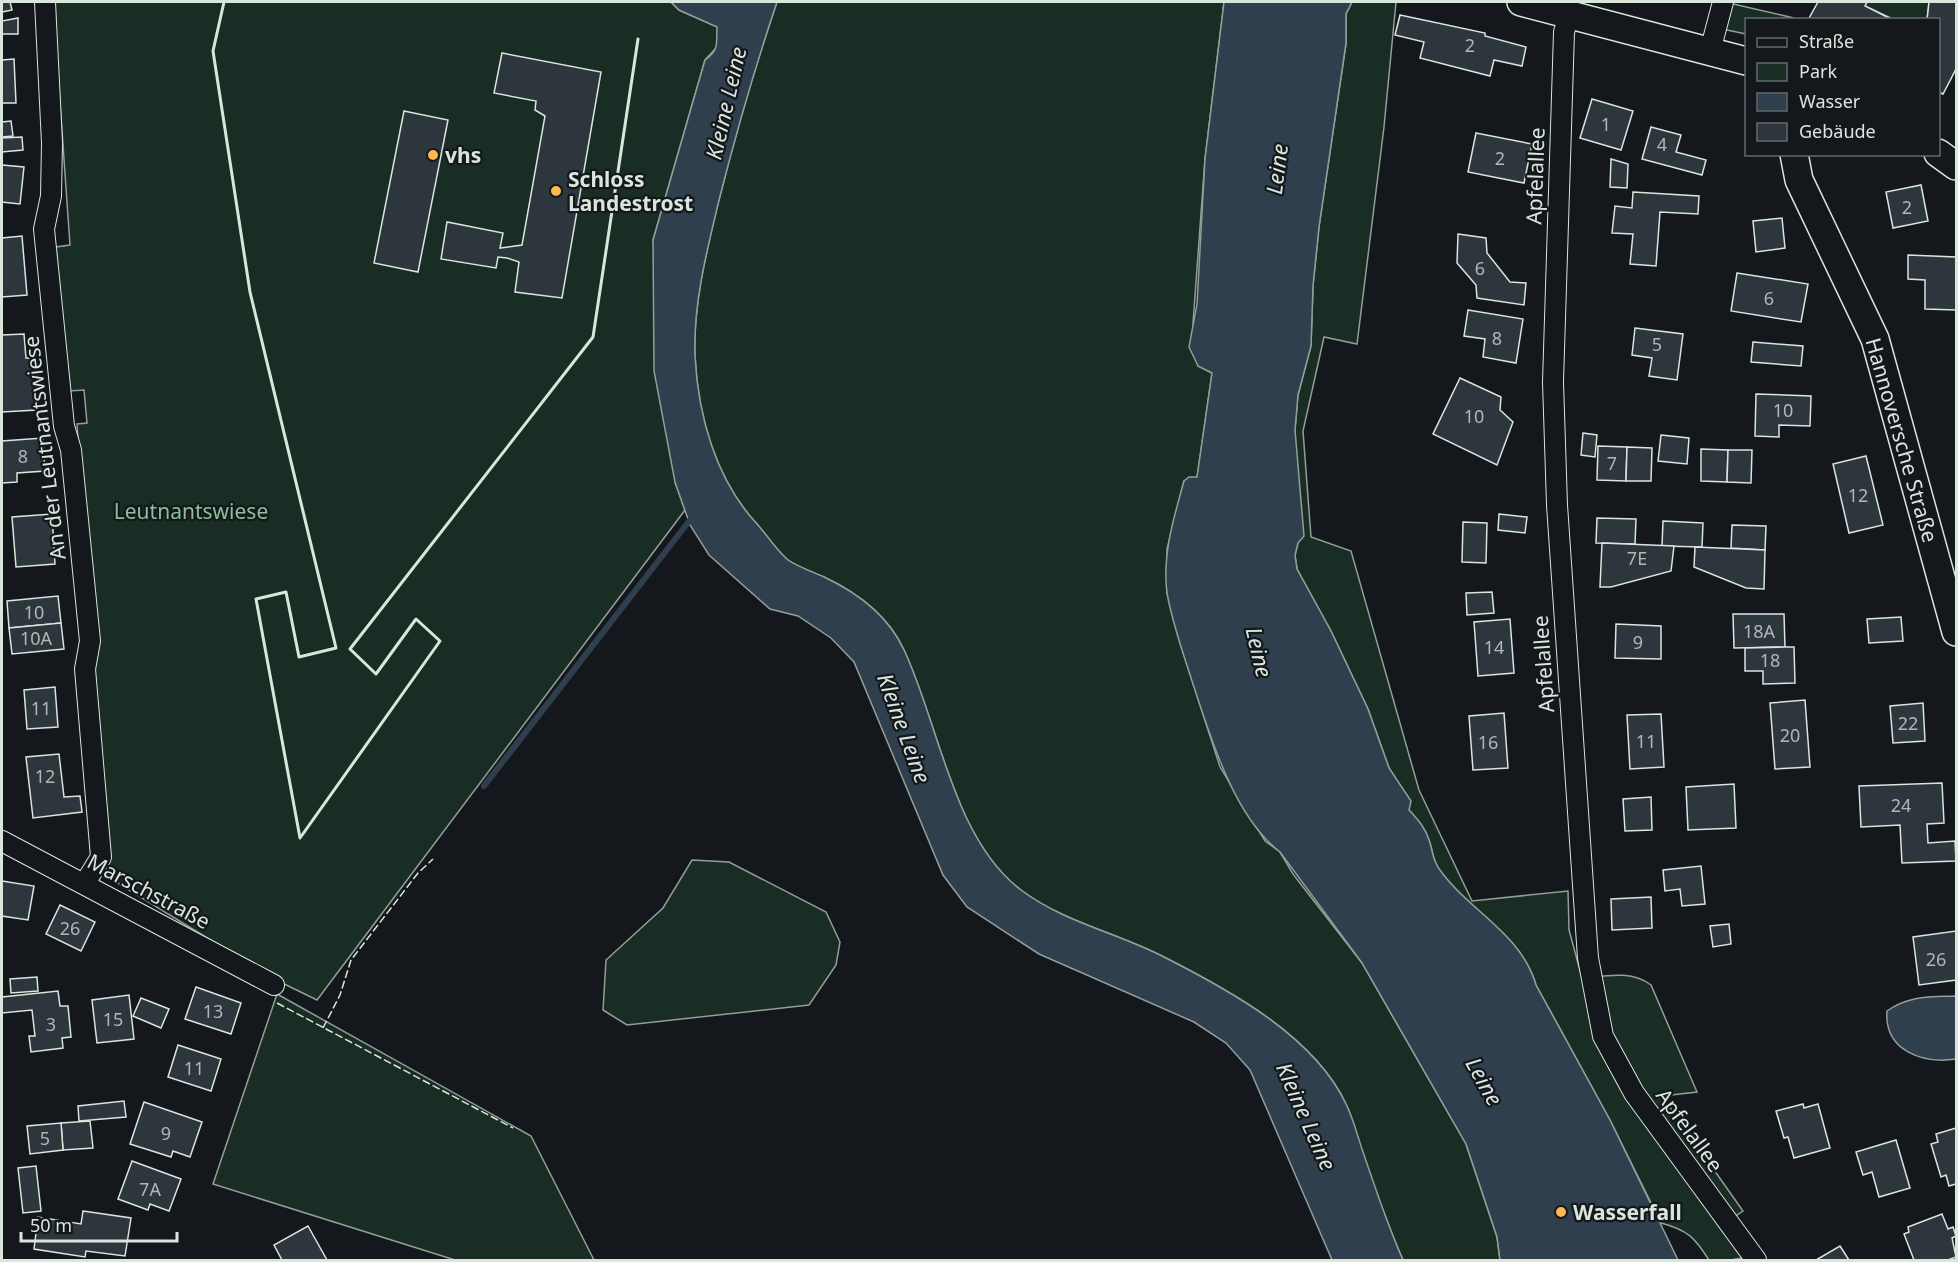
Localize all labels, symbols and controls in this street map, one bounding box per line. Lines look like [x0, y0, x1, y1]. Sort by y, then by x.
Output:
legend [1745, 18, 1940, 156]
text: Straße [1799, 29, 1854, 53]
house number: 2 [1465, 33, 1475, 57]
water label: Kleine Leine [697, 44, 753, 162]
text: Park [1799, 59, 1837, 83]
text: Wasser [1799, 89, 1861, 113]
house number: 1 [1601, 112, 1611, 136]
text: Gebäude [1799, 119, 1876, 143]
street label: Apfelallee [1519, 127, 1551, 225]
house number: 4 [1657, 132, 1667, 156]
place label: vhs [445, 141, 481, 169]
water label: Leine [1258, 142, 1294, 196]
house number: 2 [1495, 146, 1505, 170]
marker: vhs [426, 148, 440, 162]
place label: Schloss Landestrost [568, 165, 693, 217]
marker: Schloss Landestrost [549, 184, 563, 198]
house number: 2 [1902, 195, 1912, 219]
house number: 6 [1475, 256, 1485, 280]
house number: 6 [1764, 286, 1774, 310]
house number: 8 [1492, 326, 1502, 350]
house number: 5 [1652, 332, 1662, 356]
street label: An der Leutnantswiese [16, 335, 72, 561]
street label: Hannoversche Straße [1859, 335, 1945, 545]
house number: 10 [1773, 398, 1793, 422]
house number: 10 [1464, 404, 1484, 428]
house number: 8 [18, 444, 28, 468]
house number: 7 [1607, 451, 1617, 475]
house number: 12 [1848, 483, 1868, 507]
park label: Leutnantswiese [114, 497, 268, 525]
house number: 7E [1627, 546, 1647, 570]
house number: 10 [24, 600, 44, 624]
street label: Apfelallee [1526, 615, 1560, 713]
house number: 18A [1743, 619, 1776, 643]
water label: Leine [1240, 624, 1280, 680]
house number: 10A [20, 626, 53, 650]
house number: 9 [1633, 630, 1643, 654]
house number: 14 [1484, 635, 1504, 659]
house number: 18 [1760, 648, 1780, 672]
water label: Kleine Leine [871, 669, 939, 787]
house number: 11 [31, 696, 51, 720]
house number: 22 [1898, 711, 1918, 735]
house number: 20 [1780, 723, 1800, 747]
house number: 11 [1636, 729, 1656, 753]
house number: 16 [1478, 730, 1498, 754]
house number: 12 [35, 764, 55, 788]
house number: 24 [1891, 793, 1911, 817]
street label: Marschstraße [83, 847, 215, 935]
house number: 26 [60, 916, 80, 940]
house number: 26 [1926, 947, 1946, 971]
house number: 13 [203, 999, 223, 1023]
house number: 15 [103, 1007, 123, 1031]
house number: 3 [46, 1012, 56, 1036]
water label: Leine [1460, 1051, 1510, 1111]
house number: 11 [184, 1056, 204, 1080]
water label: Kleine Leine [1270, 1057, 1344, 1175]
street label: Apfelallee [1650, 1082, 1730, 1178]
house number: 9 [161, 1121, 171, 1145]
house number: 5 [40, 1126, 50, 1150]
house number: 7A [139, 1177, 161, 1201]
place label: Wasserfall [1573, 1198, 1682, 1226]
scale bar [21, 1205, 177, 1243]
marker: Wasserfall [1554, 1205, 1568, 1219]
text: 50 m [30, 1213, 72, 1237]

